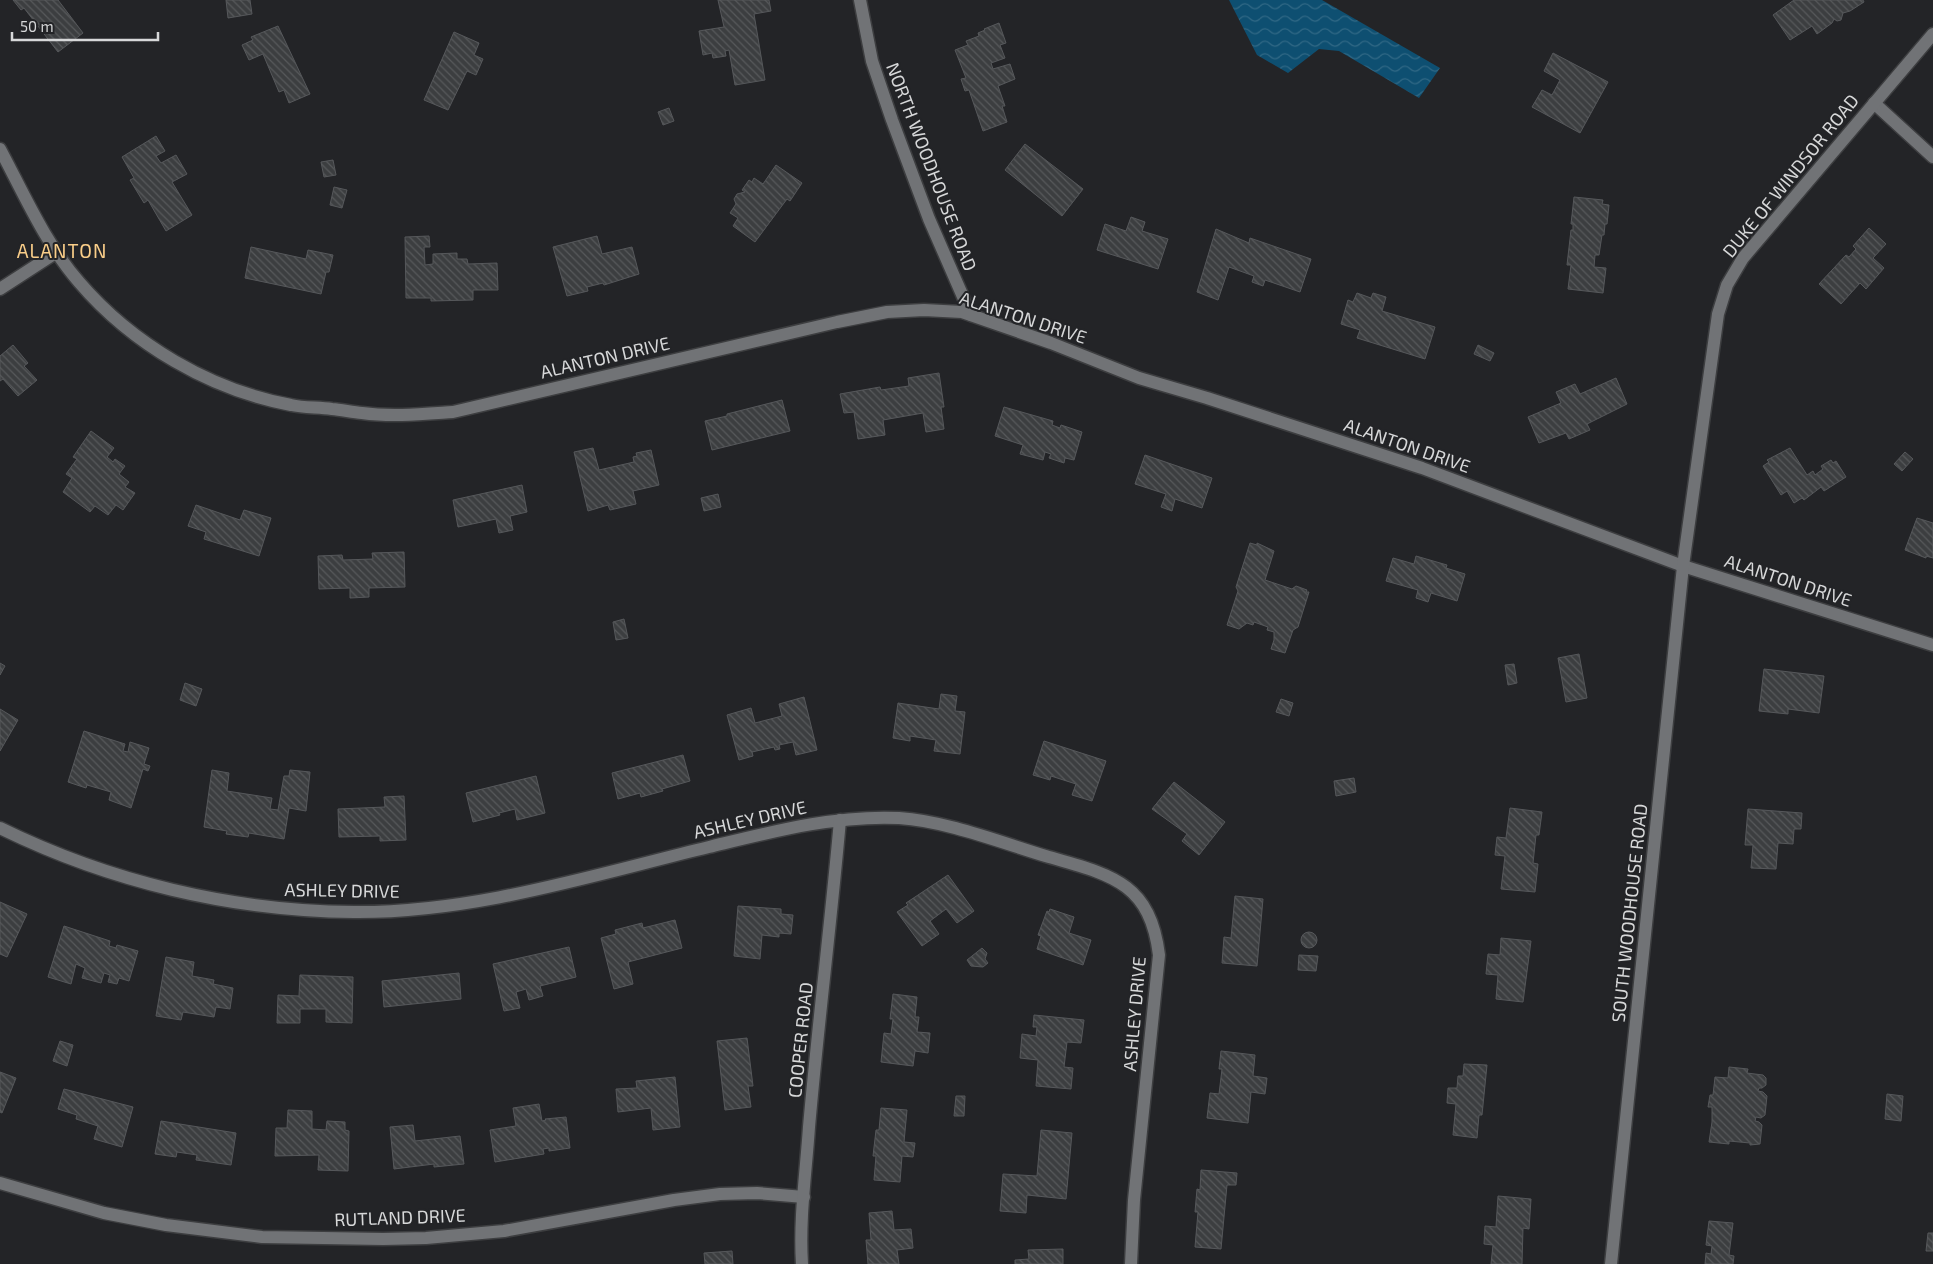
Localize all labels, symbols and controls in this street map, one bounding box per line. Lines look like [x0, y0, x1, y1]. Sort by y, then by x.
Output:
scale bar [12, 10, 159, 42]
text: 50 m [20, 17, 54, 35]
street label: NORTH WOODHOUSE ROAD [882, 59, 982, 274]
street label: DUKE OF WINDSOR ROAD [1718, 89, 1863, 261]
district label: ALANTON [17, 239, 107, 262]
street label: ALANTON DRIVE [957, 286, 1090, 348]
street label: ALANTON DRIVE [538, 331, 672, 383]
street label: ALANTON DRIVE [1341, 413, 1473, 477]
street label: ALANTON DRIVE [1722, 549, 1855, 611]
street label: ASHLEY DRIVE [691, 795, 808, 843]
street label: SOUTH WOODHOUSE ROAD [1607, 802, 1651, 1023]
street label: ASHLEY DRIVE [284, 878, 400, 902]
street label: ASHLEY DRIVE [1118, 956, 1150, 1072]
street label: COOPER ROAD [783, 981, 817, 1099]
street label: RUTLAND DRIVE [334, 1204, 466, 1230]

